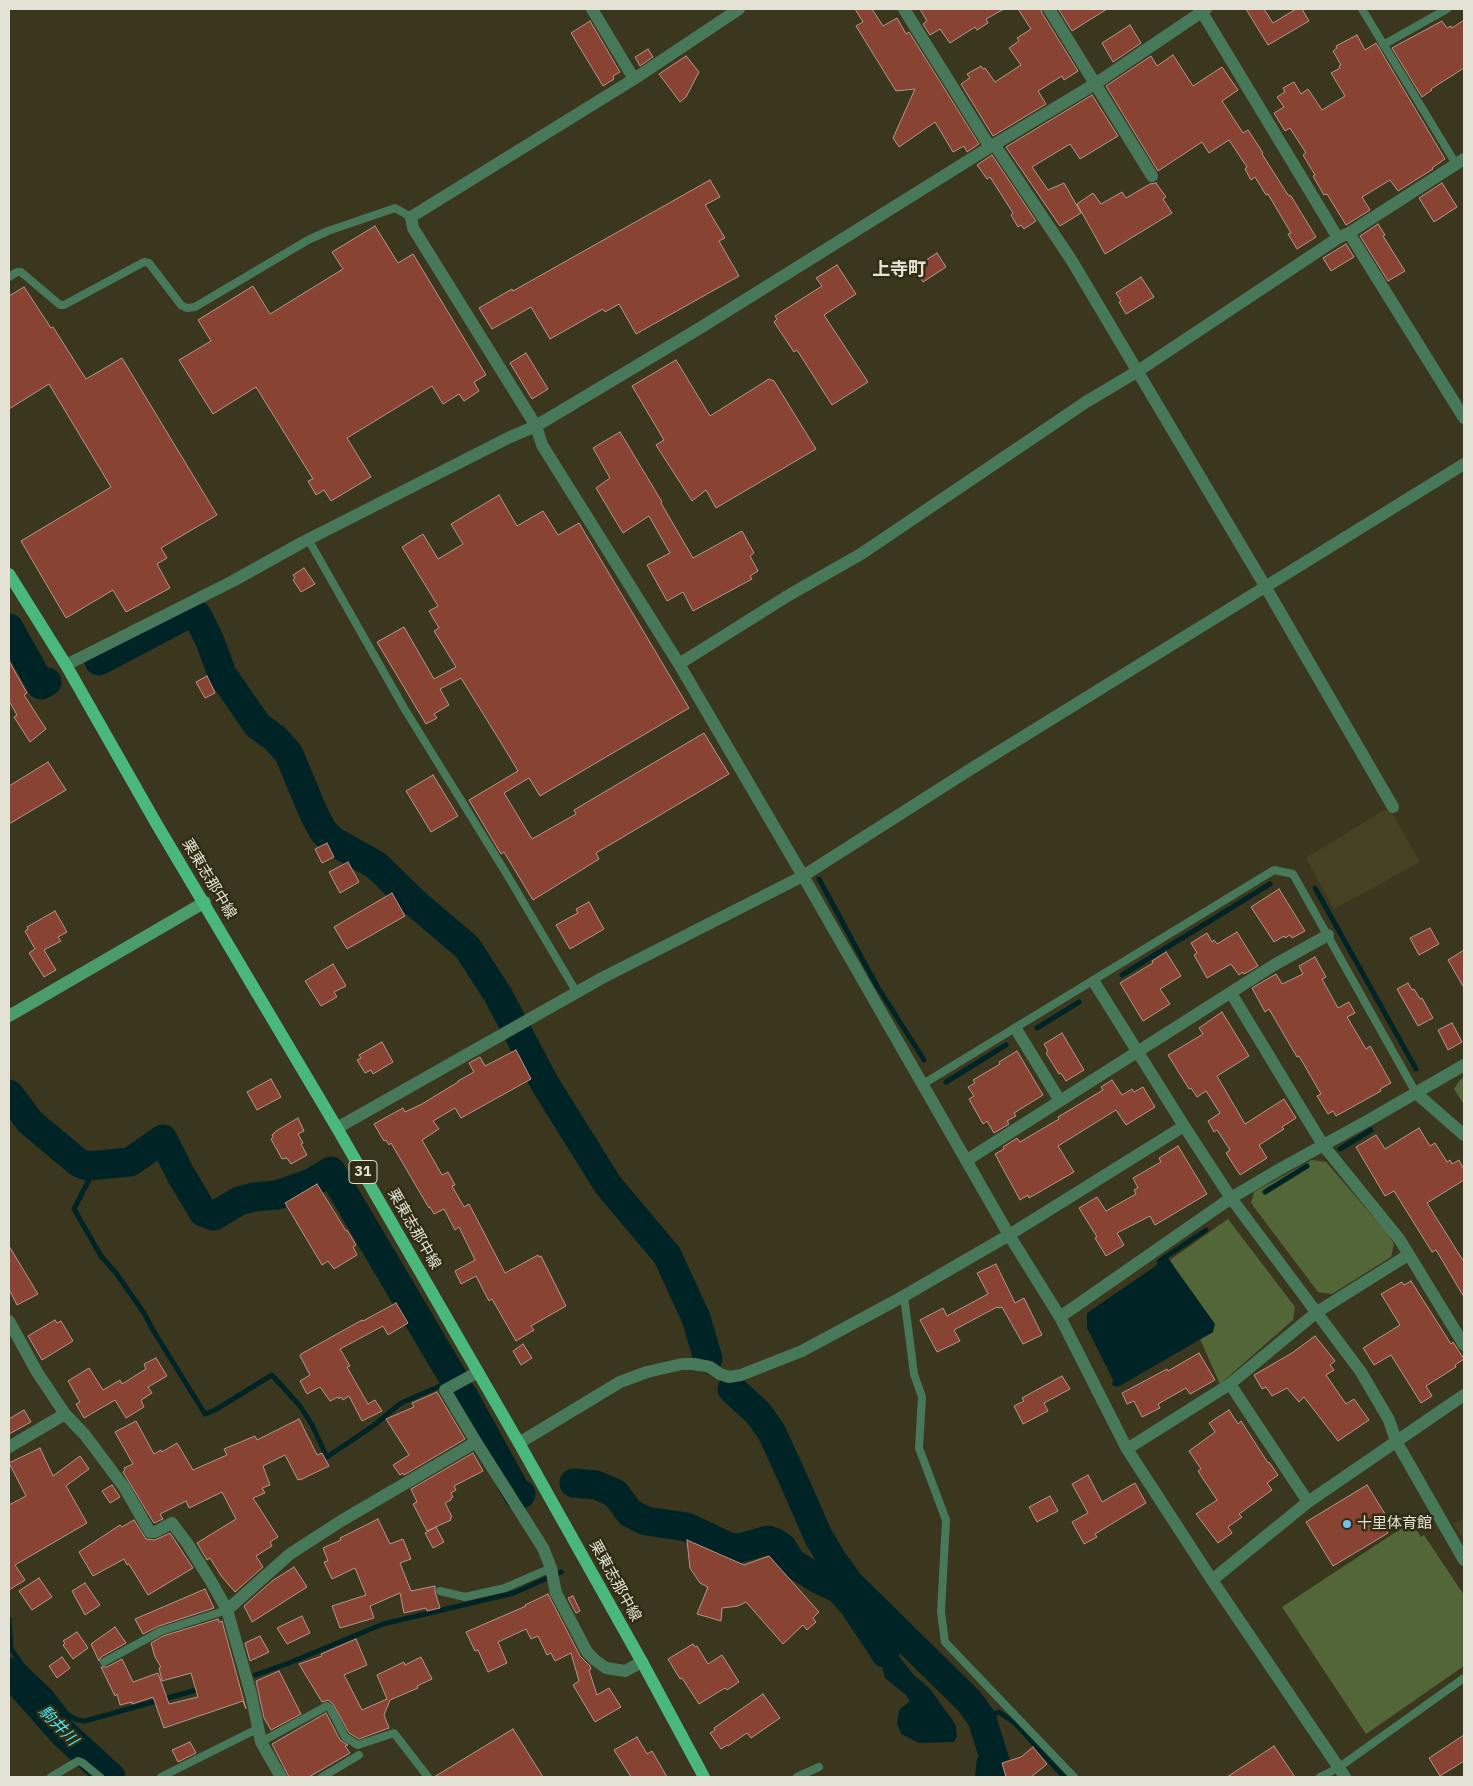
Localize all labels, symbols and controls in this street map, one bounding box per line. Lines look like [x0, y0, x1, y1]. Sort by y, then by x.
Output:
district label: 上寺町 [872, 259, 926, 281]
street label: 栗東志那中線 [178, 836, 240, 922]
road number: 31 [349, 1160, 377, 1184]
street label: 栗東志那中線 [384, 1186, 444, 1272]
place label: 十里体育館 [1357, 1515, 1432, 1533]
marker: 十里体育館 [1341, 1518, 1353, 1530]
street label: 栗東志那中線 [585, 1537, 645, 1625]
water label: 駒井川 [34, 1702, 82, 1750]

